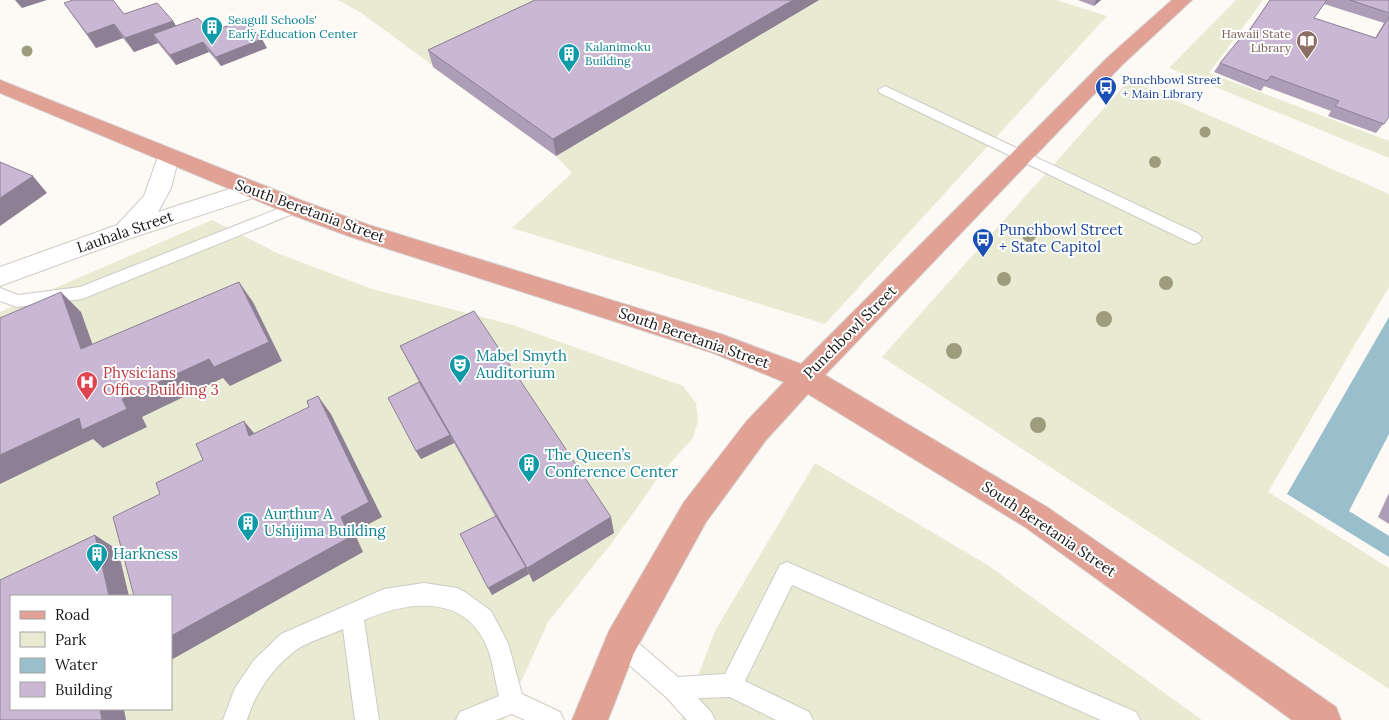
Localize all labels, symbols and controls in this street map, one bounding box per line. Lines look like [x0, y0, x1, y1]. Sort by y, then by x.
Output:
place label: Seagull Schools' Early Education Center [228, 12, 358, 41]
building icon: Seagull Schools' Early Education Center [200, 15, 224, 46]
place label: Hawaii State Library [1221, 26, 1292, 55]
library icon: Hawaii State Library [1295, 29, 1319, 60]
place label: Kalanimoku Building [585, 39, 651, 68]
building icon: Kalanimoku Building [557, 42, 581, 73]
place label: Punchbowl Street + Main Library [1122, 72, 1222, 101]
bus stop icon: Punchbowl Street + Main Library [1094, 75, 1118, 106]
street label: South Beretania Street [233, 175, 388, 247]
street label: Lauhala Street [74, 206, 176, 257]
place label: Punchbowl Street + State Capitol [999, 220, 1123, 256]
bus stop icon: Punchbowl Street + State Capitol [971, 227, 995, 258]
street label: Punchbowl Street [799, 281, 900, 382]
street label: South Beretania Street [616, 303, 772, 372]
place label: Mabel Smyth Auditorium [475, 346, 567, 382]
theatre icon: Mabel Smyth Auditorium [448, 353, 472, 384]
place label: Physicians Office Building 3 [103, 363, 219, 399]
hospital icon: Physicians Office Building 3 [75, 370, 99, 401]
place label: The Queen’s Conference Center [545, 445, 679, 481]
building icon: The Queen’s Conference Center [517, 452, 541, 483]
street label: South Beretania Street [979, 477, 1120, 581]
place label: Aurthur A Ushijima Building [263, 504, 386, 540]
building icon: Aurthur A Ushijima Building [236, 511, 260, 542]
building icon: Harkness [85, 542, 109, 573]
place label: Harkness [113, 544, 178, 563]
legend [10, 595, 172, 710]
text: Road [55, 605, 90, 624]
text: Park [55, 630, 86, 649]
text: Water [55, 655, 98, 674]
text: Building [55, 680, 113, 699]

